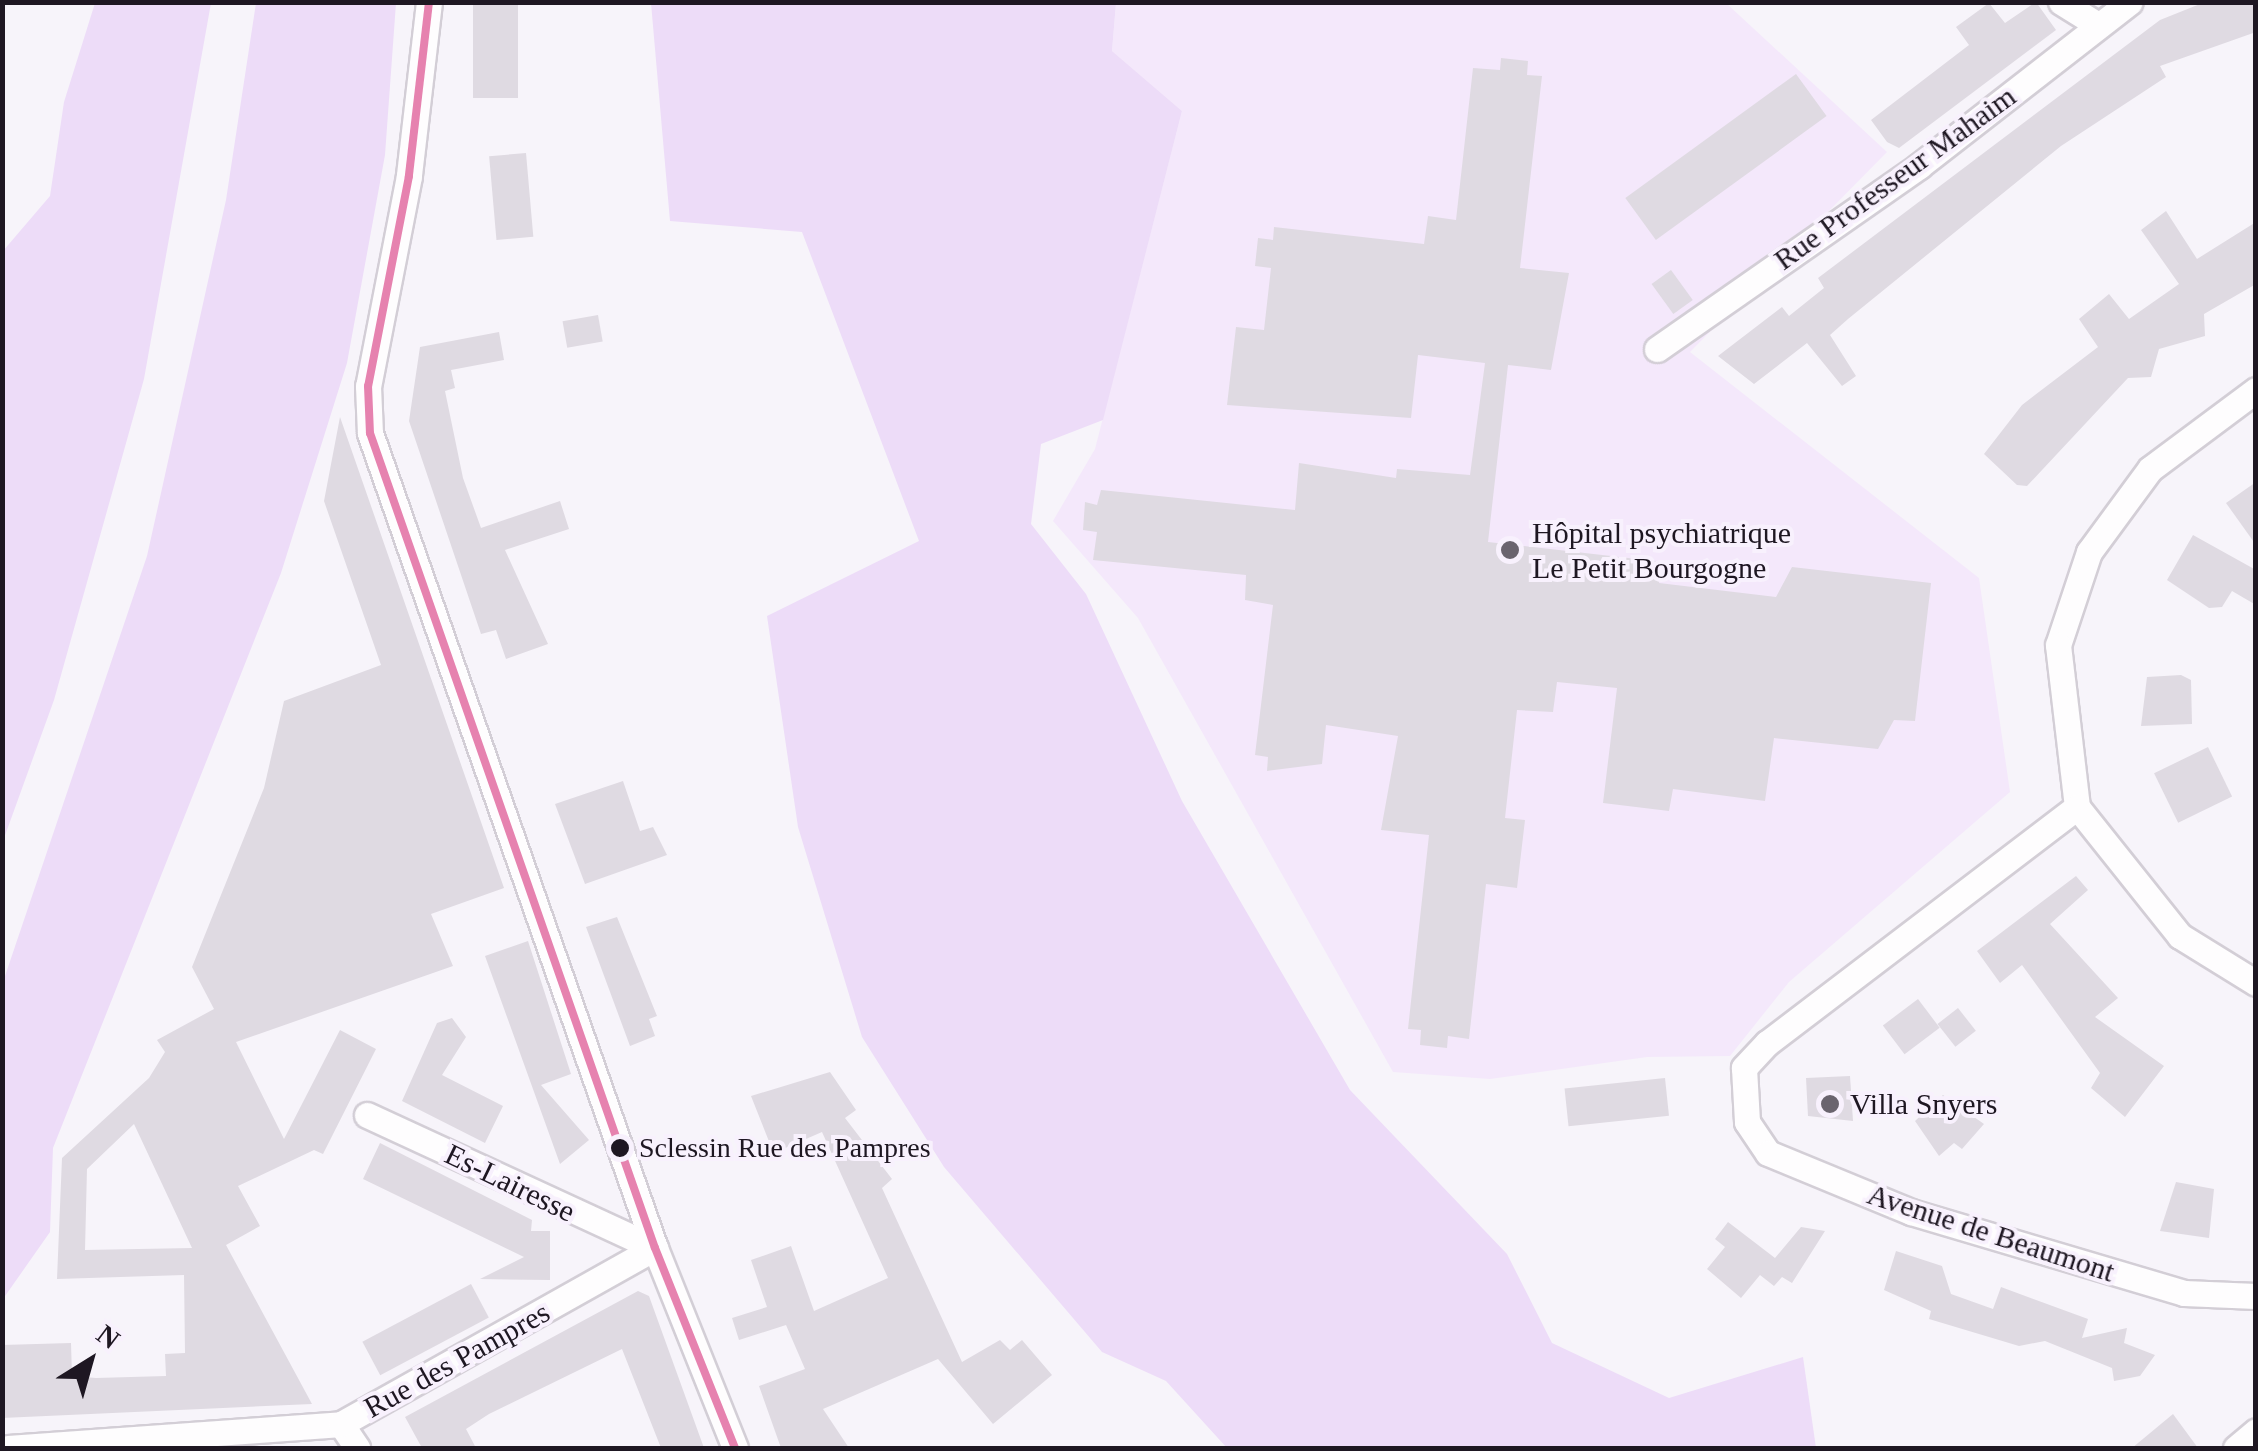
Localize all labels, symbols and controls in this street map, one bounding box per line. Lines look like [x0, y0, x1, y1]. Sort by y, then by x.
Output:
street label: Rue Professeur Mahaim [1767, 78, 2023, 278]
place label: Hôpital psychiatrique Le Petit Bourgogne [1532, 515, 1791, 586]
marker: Hôpital psychiatrique Le Petit Bourgogne [1497, 537, 1523, 563]
place label: Villa Snyers [1850, 1086, 1997, 1122]
marker: Villa Snyers [1819, 1093, 1841, 1115]
place label: Sclessin Rue des Pampres [639, 1131, 931, 1165]
street label: Es-Lairesse [439, 1136, 581, 1230]
marker: Sclessin Rue des Pampres [610, 1138, 630, 1158]
street label: Avenue de Beaumont [1863, 1176, 2119, 1290]
street label: Rue des Pampres [358, 1294, 556, 1426]
north arrow [40, 1311, 140, 1411]
text: N [91, 1318, 126, 1355]

